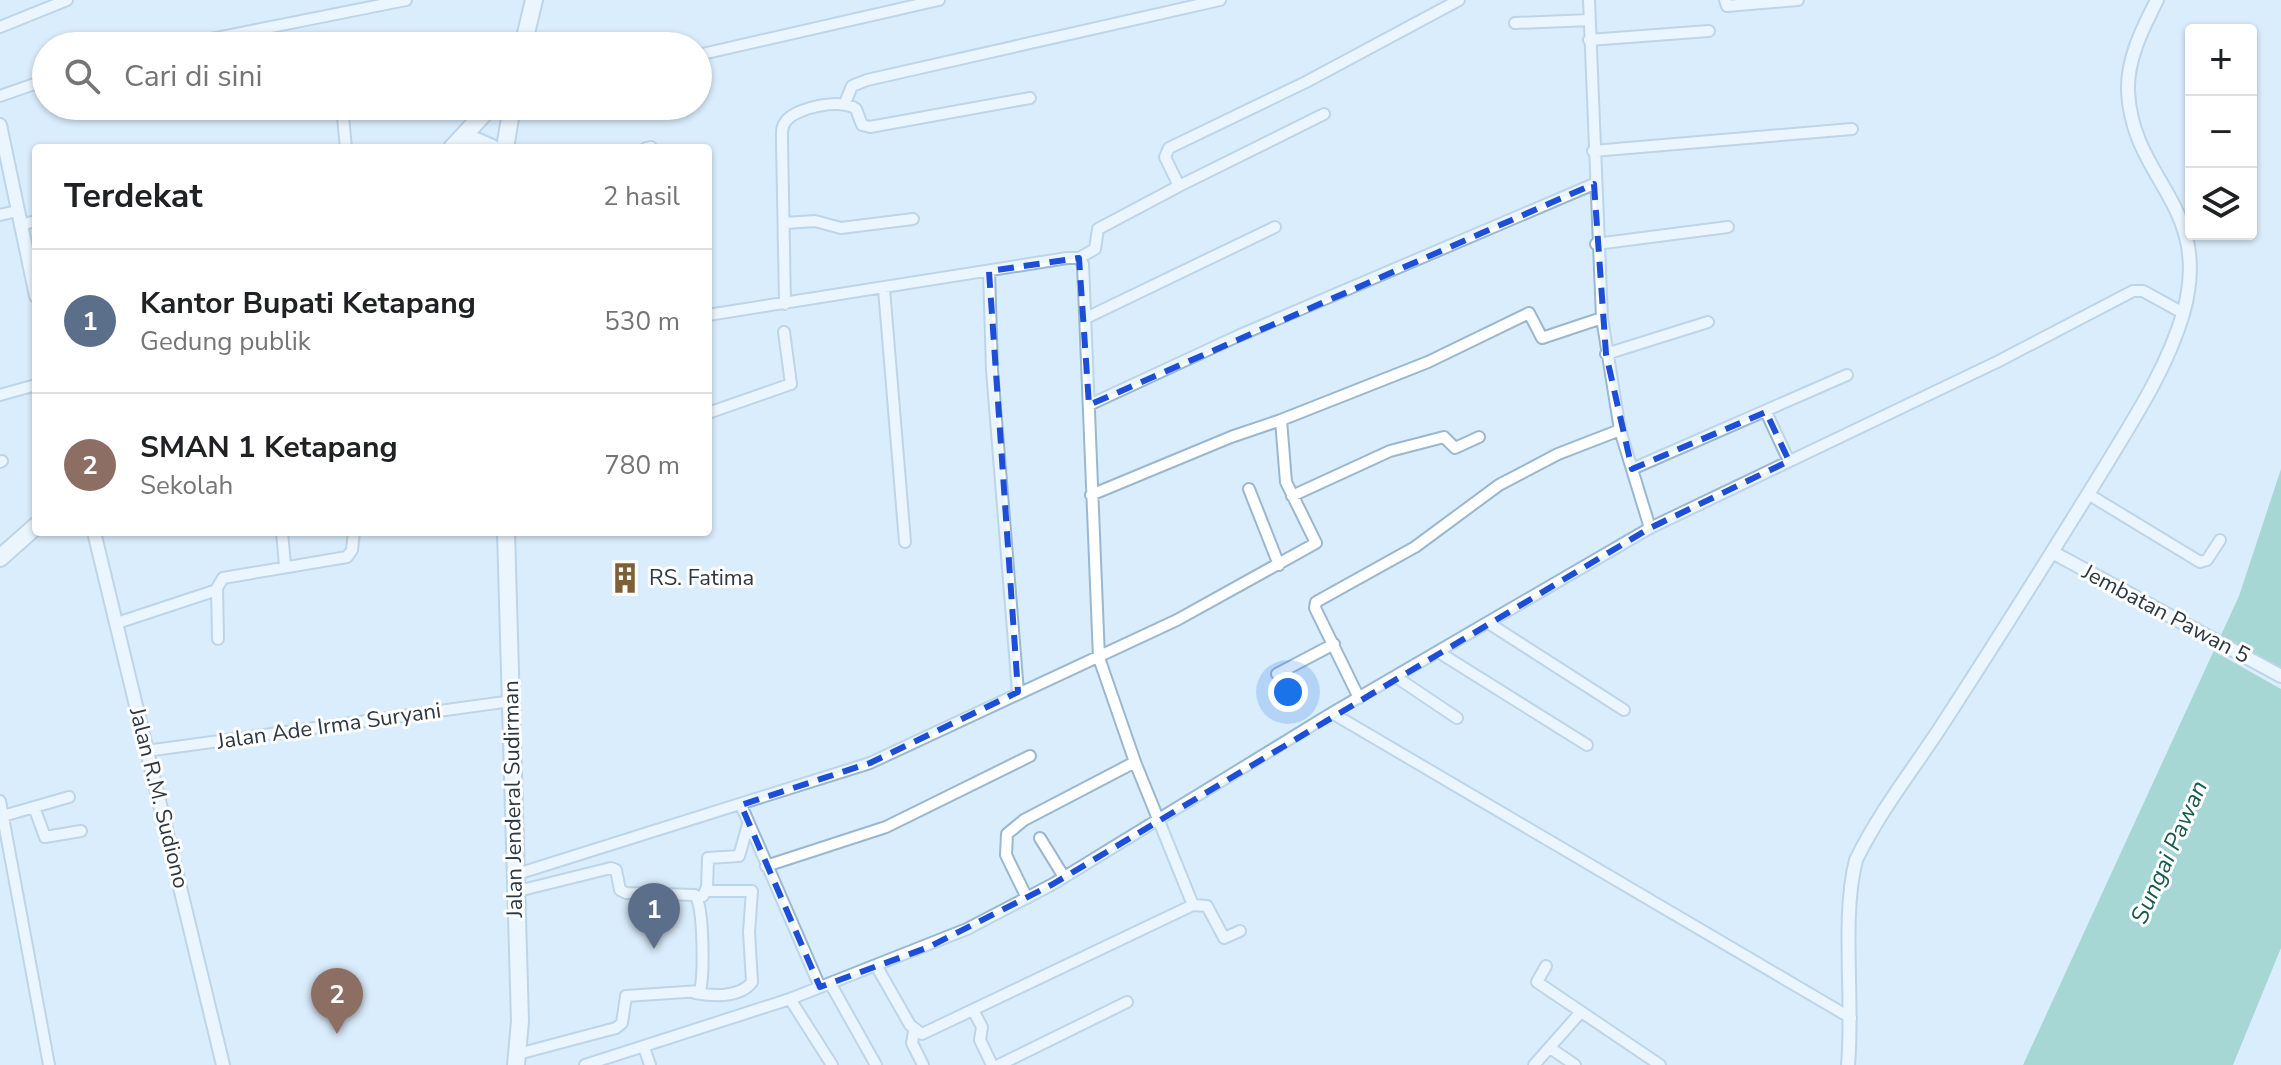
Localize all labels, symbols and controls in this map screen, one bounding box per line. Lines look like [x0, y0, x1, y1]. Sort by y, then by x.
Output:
map controls [2185, 24, 2257, 240]
button: + [2185, 24, 2257, 96]
search box [32, 32, 712, 120]
icon: search [60, 54, 104, 98]
text: Cari di sini [124, 56, 263, 97]
button: − [2185, 96, 2257, 168]
button: layers [2185, 168, 2257, 240]
text: Terdekat [64, 173, 202, 219]
text: 2 hasil [603, 179, 680, 214]
text: Kantor Bupati Ketapang [140, 283, 476, 324]
text: 1 [82, 304, 98, 339]
text: 530 m [604, 304, 680, 339]
text: Gedung publik [140, 324, 311, 359]
text: SMAN 1 Ketapang [140, 427, 398, 468]
text: 2 [82, 448, 98, 483]
text: 780 m [604, 448, 680, 483]
text: Sekolah [140, 468, 233, 503]
street label: Jembatan Pawan 5 [2076, 557, 2255, 671]
building icon: RS. Fatima [608, 561, 642, 595]
place label: RS. Fatima [649, 563, 754, 593]
your location [1268, 672, 1308, 712]
street label: Jalan Jenderal Sudirman [496, 680, 530, 919]
street label: Jalan Ade Irma Suryani [214, 695, 443, 757]
street label: Jalan R.M. Sudiono [122, 704, 196, 891]
water label: Sungai Pawan [2123, 775, 2215, 929]
pin: 1 [628, 883, 680, 949]
pin: 2 [311, 968, 363, 1034]

